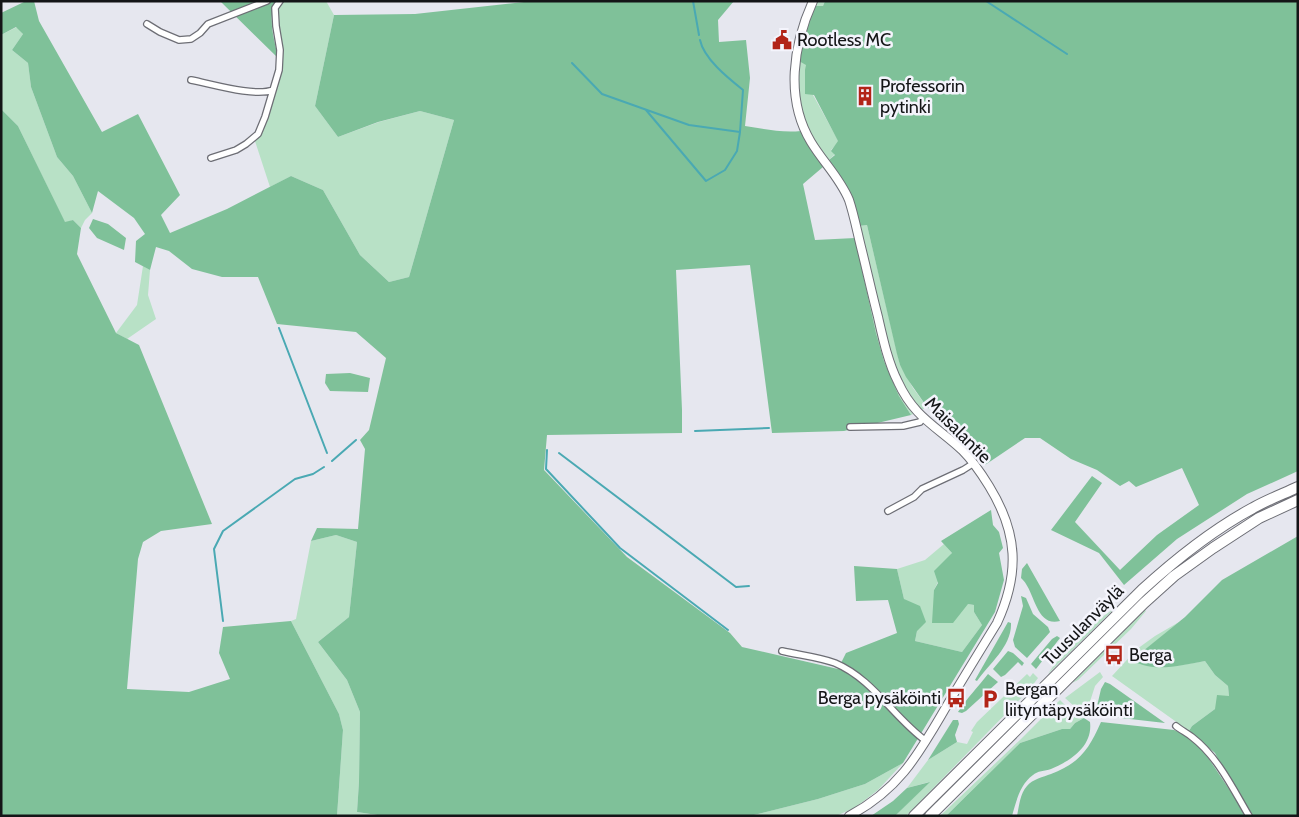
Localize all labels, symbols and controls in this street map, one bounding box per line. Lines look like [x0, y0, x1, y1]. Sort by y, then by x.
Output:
public building icon: Rootless MC [771, 29, 793, 51]
place label: Rootless MC [797, 29, 891, 51]
place label: Professorin pytinki [880, 75, 965, 118]
building icon: Professorin pytinki [854, 85, 876, 107]
street label: Maisalantie [920, 392, 996, 468]
street label: Tuusulanväylä [1038, 580, 1128, 670]
bus stop icon: Berga [1103, 644, 1125, 666]
place label: Berga [1129, 644, 1173, 666]
place label: Bergan liityntäpysäköinti [1005, 678, 1133, 721]
place label: Berga pysäköinti [818, 687, 941, 709]
bus stop icon: Berga pysäköinti [945, 687, 967, 709]
parking icon: Bergan liityntäpysäköinti [979, 688, 1001, 710]

